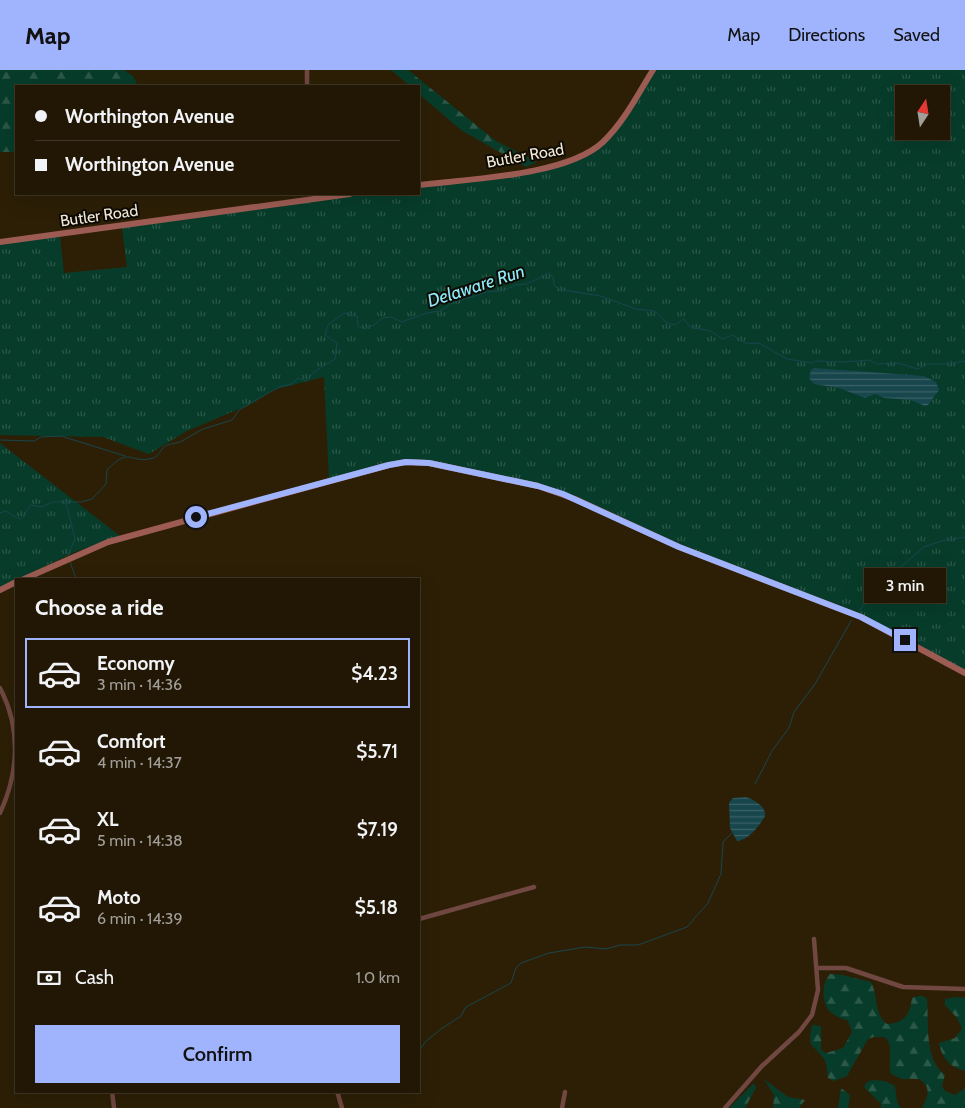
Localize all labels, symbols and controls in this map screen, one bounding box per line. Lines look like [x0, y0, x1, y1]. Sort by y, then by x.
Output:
text: Map [25, 21, 71, 50]
text: Map [727, 24, 760, 46]
text: Directions [788, 24, 865, 46]
text: Saved [893, 24, 940, 46]
north arrow [895, 85, 950, 140]
map controls [895, 85, 950, 140]
text: Worthington Avenue [65, 105, 234, 128]
street label: Butler Road [485, 139, 565, 172]
text: Worthington Avenue [65, 153, 234, 176]
street label: Butler Road [59, 201, 139, 230]
water label: Delaware Run [425, 260, 527, 312]
route start [185, 506, 207, 528]
callout: 3 min [864, 568, 946, 602]
text: 3 min [886, 576, 924, 595]
text: Choose a ride [35, 594, 164, 621]
route end [894, 629, 916, 651]
icon: car [37, 651, 82, 696]
text: Economy [97, 652, 175, 675]
text: $4.23 [351, 662, 398, 685]
text: 3 min · 14:36 [97, 675, 182, 694]
icon: car [37, 729, 82, 774]
text: Comfort [97, 730, 166, 753]
text: $5.71 [356, 740, 398, 763]
text: 4 min · 14:37 [97, 753, 182, 772]
icon: car [37, 807, 82, 852]
text: XL [97, 808, 118, 831]
text: $7.19 [357, 818, 398, 841]
text: 5 min · 14:38 [97, 831, 183, 850]
icon: car [37, 885, 82, 930]
text: Moto [97, 886, 141, 909]
text: $5.18 [355, 896, 398, 919]
text: 6 min · 14:39 [97, 909, 183, 928]
icon: cash [35, 964, 63, 992]
text: Cash [75, 966, 114, 989]
text: 1.0 km [356, 968, 400, 987]
button: Confirm [35, 1025, 400, 1083]

